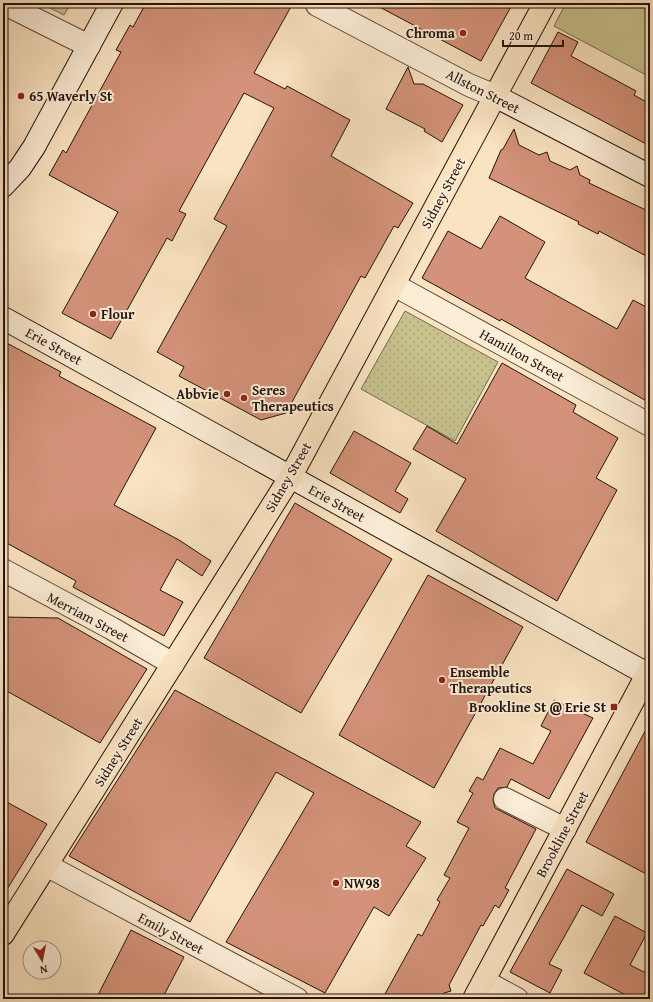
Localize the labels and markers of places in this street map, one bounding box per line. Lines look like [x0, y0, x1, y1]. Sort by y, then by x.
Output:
place label: Chroma [406, 23, 456, 43]
marker: Chroma [458, 28, 468, 38]
place label: 65 Waverly St [29, 86, 113, 106]
marker: 65 Waverly St [16, 91, 26, 101]
place label: Flour [101, 304, 135, 324]
marker: Flour [88, 309, 98, 319]
place label: Seres Therapeutics [252, 380, 334, 416]
place label: Abbvie [176, 384, 219, 404]
marker: Abbvie [222, 389, 232, 399]
marker: Seres Therapeutics [239, 393, 249, 403]
place label: Ensemble Therapeutics [450, 662, 532, 698]
marker: Ensemble Therapeutics [437, 675, 447, 685]
place label: Brookline St @ Erie St [469, 697, 607, 717]
marker: Brookline St @ Erie St [609, 702, 619, 712]
place label: NW98 [344, 873, 380, 893]
marker: NW98 [331, 878, 341, 888]

